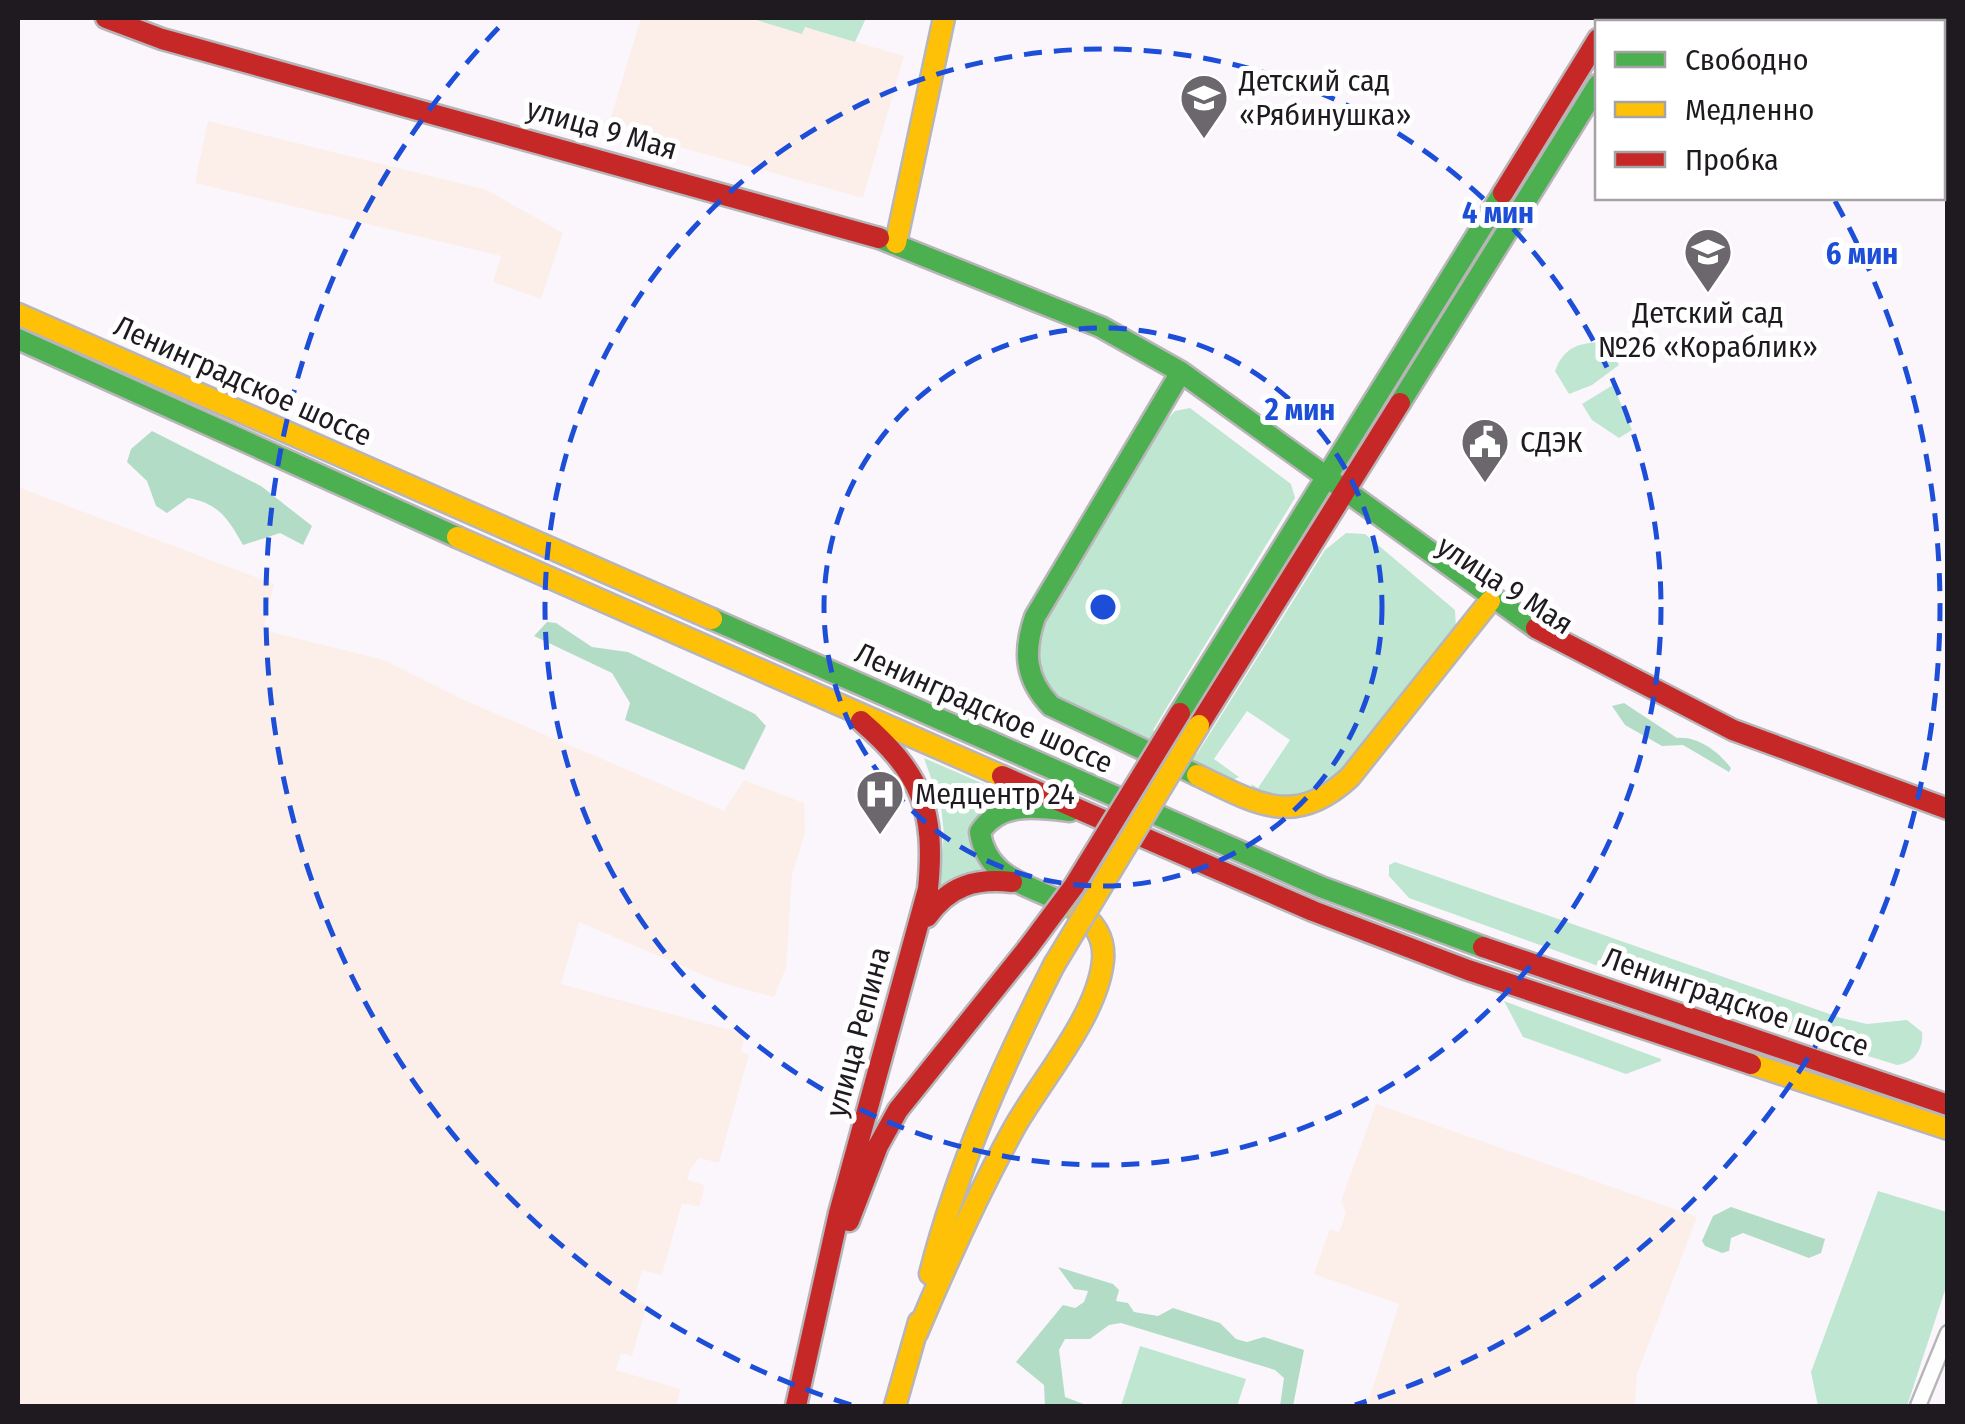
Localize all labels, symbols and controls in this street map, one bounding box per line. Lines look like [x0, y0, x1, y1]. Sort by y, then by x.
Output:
legend [1595, 20, 1945, 200]
text: Свободно [1685, 42, 1808, 78]
place label: Детский сад «Рябинушка» [1238, 63, 1411, 133]
school or university icon: Детский сад «Рябинушка» [1178, 72, 1230, 140]
street label: улица 9 Мая [523, 90, 681, 168]
text: Медленно [1685, 92, 1814, 128]
text: Пробка [1685, 142, 1779, 178]
text: 4 мин [1462, 195, 1534, 231]
school or university icon: Детский сад №26 «Кораблик» [1682, 226, 1734, 294]
text: 6 мин [1826, 236, 1898, 272]
place label: Детский сад №26 «Кораблик» [1598, 295, 1818, 365]
street label: Ленинградское шоссе [108, 308, 378, 454]
text: 2 мин [1264, 392, 1335, 428]
public building icon: СДЭК [1459, 416, 1511, 484]
place label: СДЭК [1520, 424, 1582, 460]
street label: улица 9 Мая [1430, 528, 1580, 642]
centre of rings [1085, 589, 1121, 625]
street label: Ленинградское шоссе [849, 635, 1119, 781]
hospital icon: Медцентр 24 [854, 768, 906, 836]
place label: Медцентр 24 [915, 776, 1075, 812]
street label: Ленинградское шоссе [1598, 940, 1874, 1064]
street label: улица Репина [818, 943, 898, 1121]

